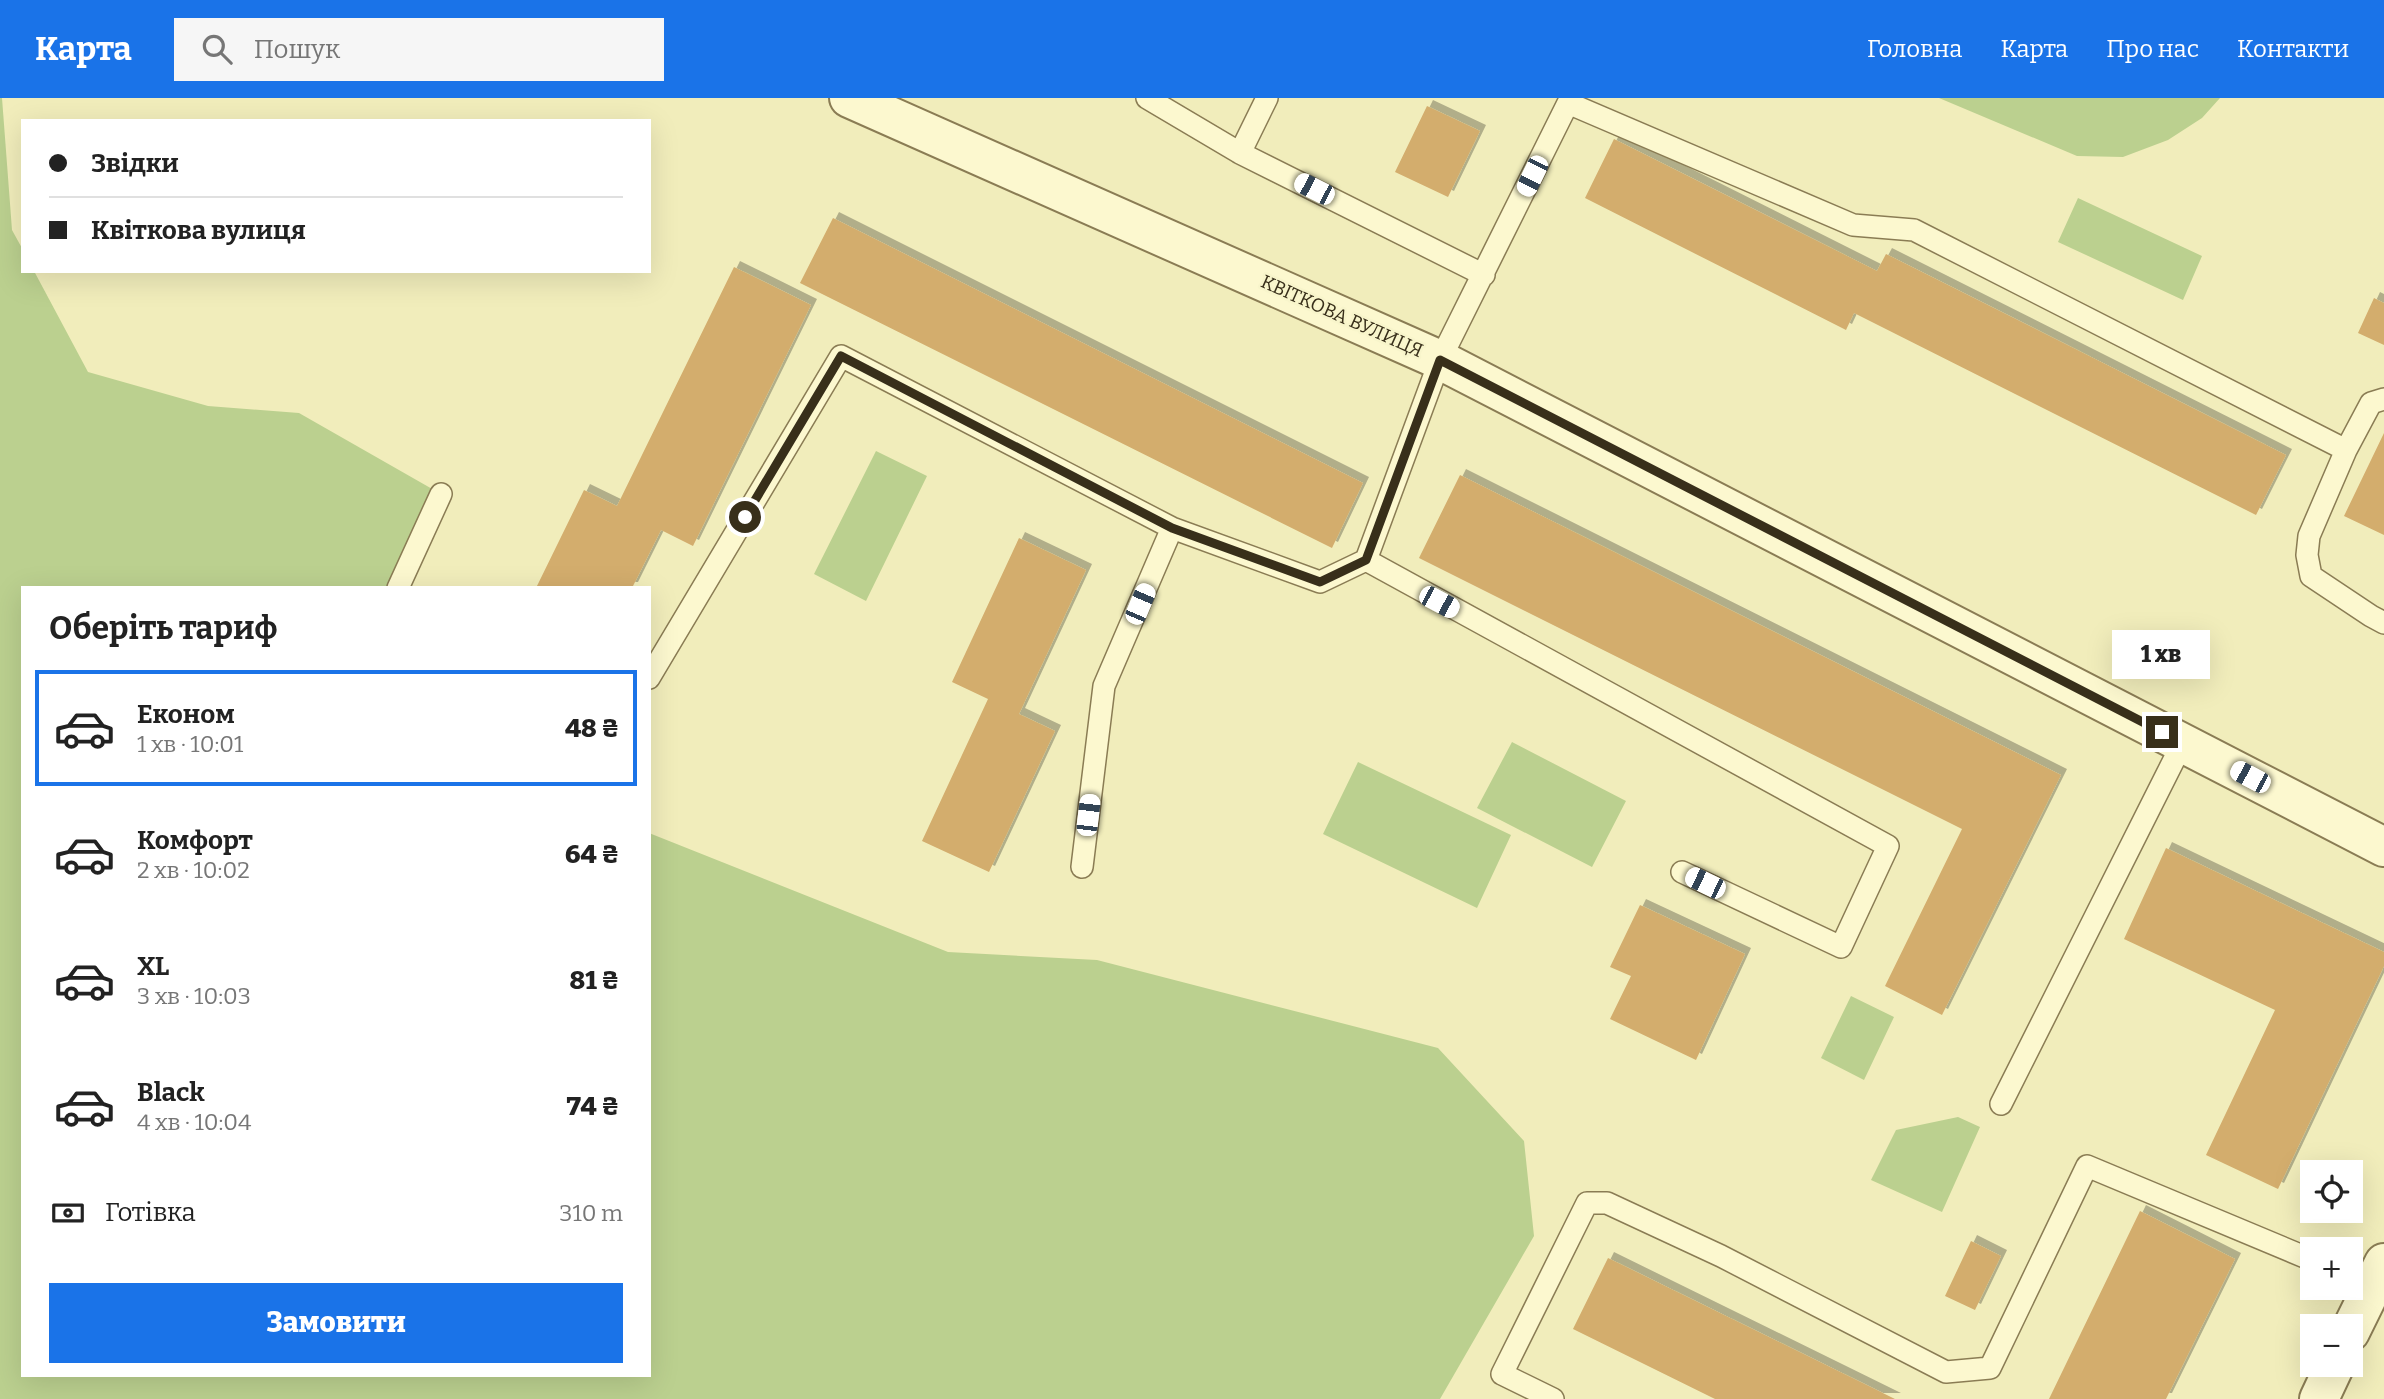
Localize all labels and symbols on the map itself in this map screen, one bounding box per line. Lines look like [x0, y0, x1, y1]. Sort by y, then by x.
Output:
car [1514, 153, 1551, 199]
car [1291, 170, 1338, 208]
street label: КВІТКОВА ВУЛИЦЯ [1257, 270, 1427, 362]
route start [729, 501, 761, 533]
car [1123, 581, 1158, 627]
car [1416, 583, 1463, 621]
callout: 1 хв [2113, 630, 2211, 680]
route end [2146, 716, 2178, 748]
car [2227, 758, 2274, 796]
car [1076, 793, 1101, 837]
car [1682, 864, 1729, 902]

